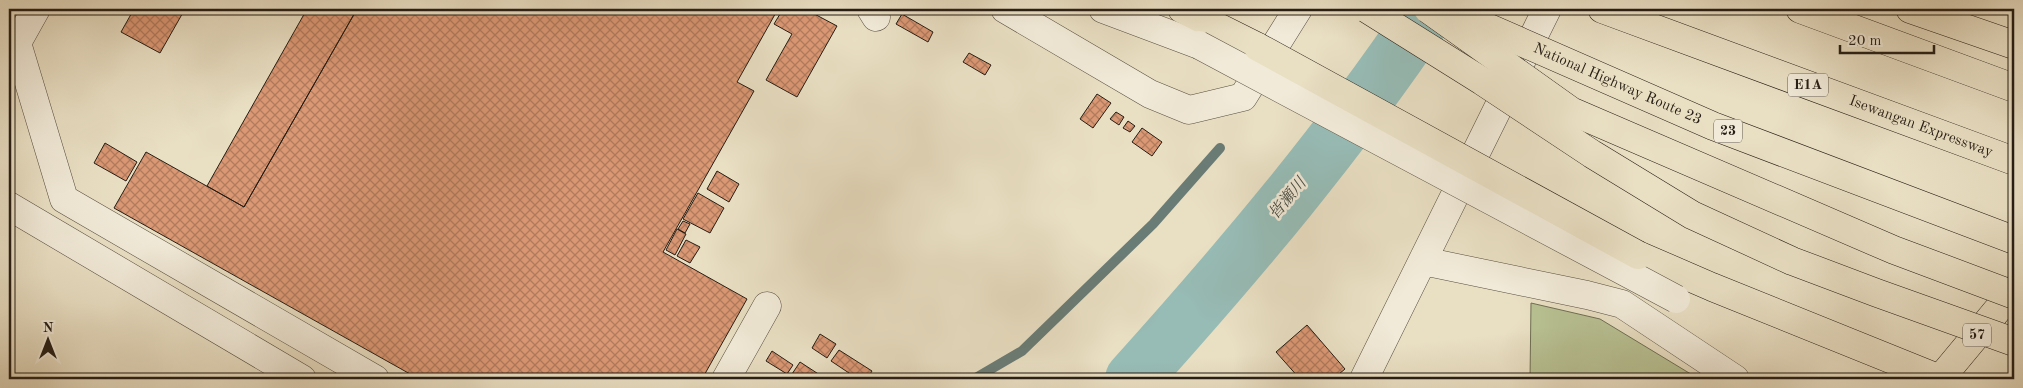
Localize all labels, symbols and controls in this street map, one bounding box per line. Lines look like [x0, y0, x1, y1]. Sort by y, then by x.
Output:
scale bar [1840, 22, 1934, 54]
text: 20 m [1848, 34, 1882, 49]
street label: National Highway Route 23 [1531, 41, 1704, 128]
road number: E1A [1788, 74, 1828, 96]
street label: Isewangan Expressway [1847, 93, 1995, 160]
road number: 23 [1714, 120, 1742, 142]
water label: 皆瀬川 [1265, 173, 1311, 223]
north arrow [22, 316, 72, 366]
text: N [43, 321, 54, 335]
road number: 57 [1963, 324, 1991, 346]

